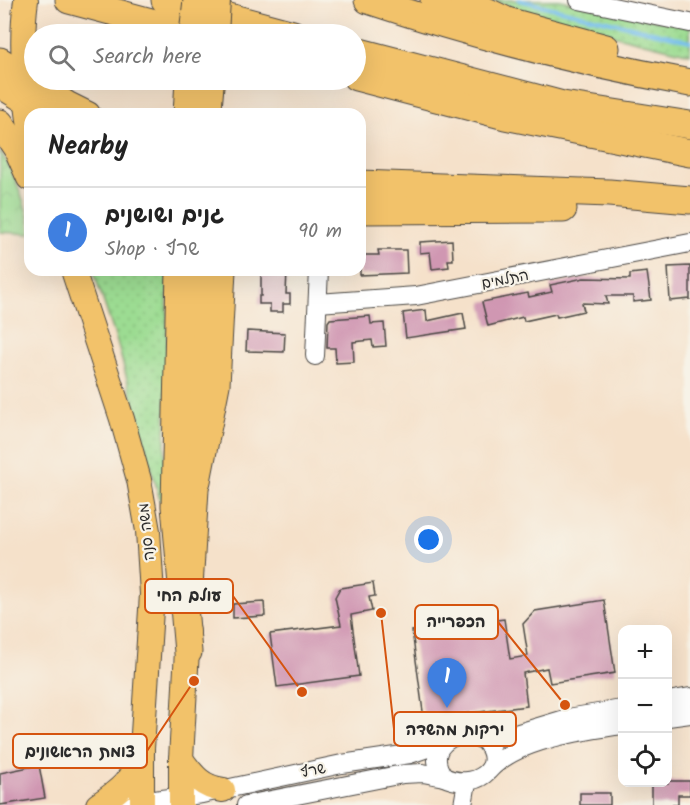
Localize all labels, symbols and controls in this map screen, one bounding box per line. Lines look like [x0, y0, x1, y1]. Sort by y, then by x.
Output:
search box [24, 24, 366, 90]
text: Search here [93, 40, 201, 75]
icon: search [45, 41, 78, 74]
text: Nearby [48, 126, 128, 168]
text: גנים ושושנים [105, 199, 224, 234]
text: 1 [64, 216, 71, 248]
text: 90 m [298, 216, 342, 248]
text: Shop · שרף [105, 234, 200, 266]
street label: התלמים [479, 264, 531, 296]
street label: משה סנה [132, 502, 162, 562]
your location [414, 525, 443, 554]
callout: עולם החי [145, 579, 233, 613]
text: עולם החי [157, 584, 221, 609]
callout: הכפרייה [415, 605, 498, 639]
text: הכפרייה [427, 610, 485, 635]
map controls [618, 625, 672, 787]
button: + [618, 625, 672, 679]
pin: 1 [428, 658, 466, 708]
button: − [618, 679, 672, 733]
callout: ירקות מהשדה [394, 712, 516, 746]
text: ירקות מהשדה [406, 718, 504, 743]
button: locate [618, 733, 672, 787]
callout: צומת הראשונים [13, 734, 147, 768]
text: צומת הראשונים [25, 740, 135, 765]
street label: שרף [298, 757, 328, 785]

